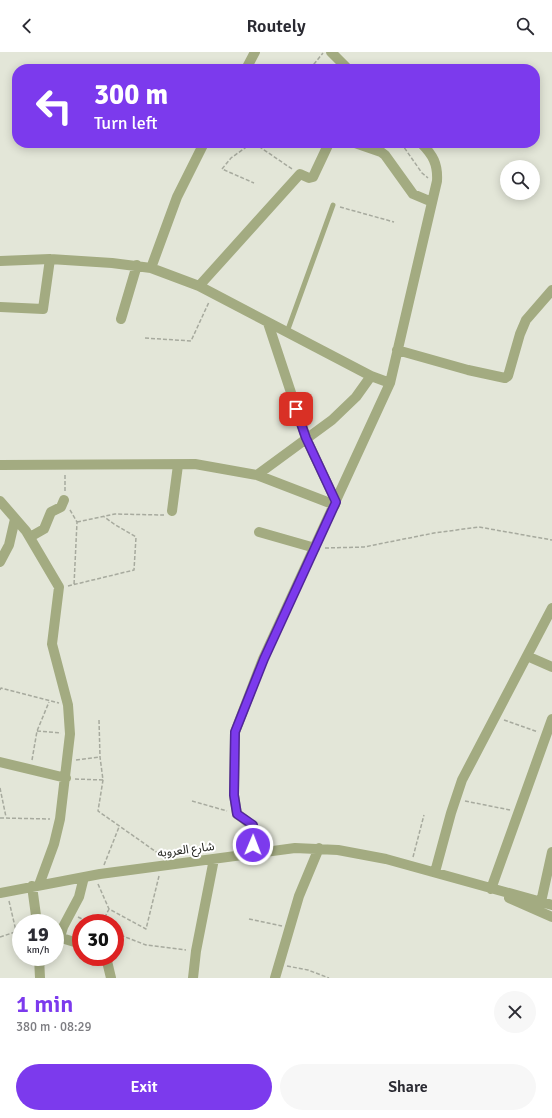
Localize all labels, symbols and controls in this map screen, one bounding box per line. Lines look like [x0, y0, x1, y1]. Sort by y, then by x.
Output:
icon: back [16, 15, 38, 37]
text: Routely [246, 15, 306, 37]
icon: search [514, 15, 536, 37]
text: 300 m [94, 78, 168, 112]
icon: left [28, 80, 80, 132]
text: Turn left [94, 112, 157, 134]
map controls [500, 160, 540, 200]
button: search [500, 160, 540, 200]
pin [279, 392, 313, 426]
icon: arrive [285, 398, 307, 420]
position arrow [232, 824, 274, 866]
street label: شارع العروبه [157, 839, 216, 862]
speed limit sign: 30 [72, 914, 124, 966]
text: 19 [27, 922, 49, 947]
text: km/h [27, 944, 49, 956]
text: 1 min [16, 989, 73, 1019]
button: close [494, 991, 536, 1033]
text: 380 m · 08:29 [16, 1019, 92, 1035]
button: Exit [16, 1064, 272, 1110]
button: Share [280, 1064, 536, 1110]

